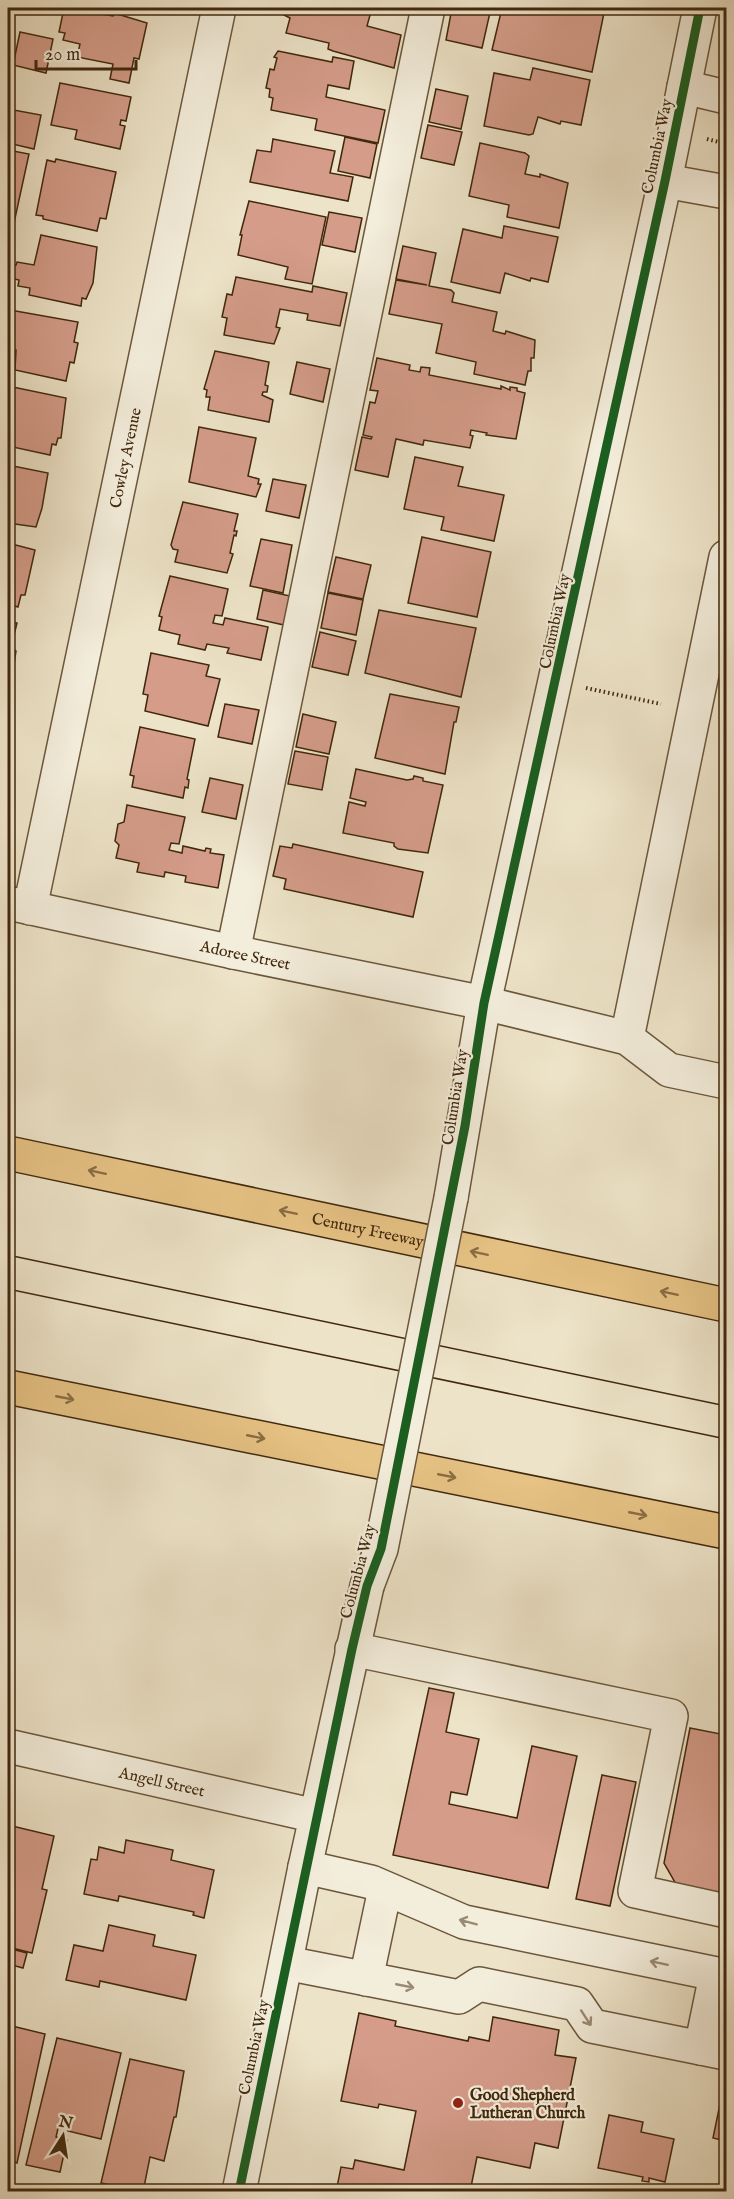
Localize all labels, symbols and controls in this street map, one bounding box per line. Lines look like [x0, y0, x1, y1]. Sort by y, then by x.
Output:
scale bar [36, 33, 136, 71]
text: 20 m [45, 44, 80, 67]
street label: Columbia Way [638, 97, 678, 196]
street label: Cowley Avenue [106, 406, 147, 510]
street label: Columbia Way [536, 572, 576, 671]
street label: Adoree Street [197, 937, 293, 976]
street label: Columbia Way [439, 1048, 473, 1147]
one-way arrow [88, 1165, 107, 1177]
one-way arrow [279, 1206, 298, 1217]
street label: Century Freeway [310, 1210, 426, 1253]
one-way arrow [469, 1246, 488, 1258]
one-way arrow [660, 1287, 680, 1298]
one-way arrow [55, 1393, 74, 1404]
one-way arrow [246, 1432, 265, 1443]
one-way arrow [437, 1470, 456, 1482]
one-way arrow [628, 1509, 648, 1520]
street label: Columbia Way [337, 1522, 381, 1621]
street label: Angell Street [116, 1763, 207, 1803]
one-way arrow [459, 1915, 478, 1927]
one-way arrow [649, 1957, 669, 1968]
one-way arrow [395, 1981, 415, 1992]
street label: Columbia Way [235, 1998, 275, 2097]
one-way arrow [580, 2009, 592, 2025]
place label: Good Shepherd Lutheran Church [470, 2086, 586, 2124]
marker: Good Shepherd Lutheran Church [451, 2096, 465, 2110]
north arrow [33, 2106, 93, 2166]
text: N [56, 2112, 75, 2135]

